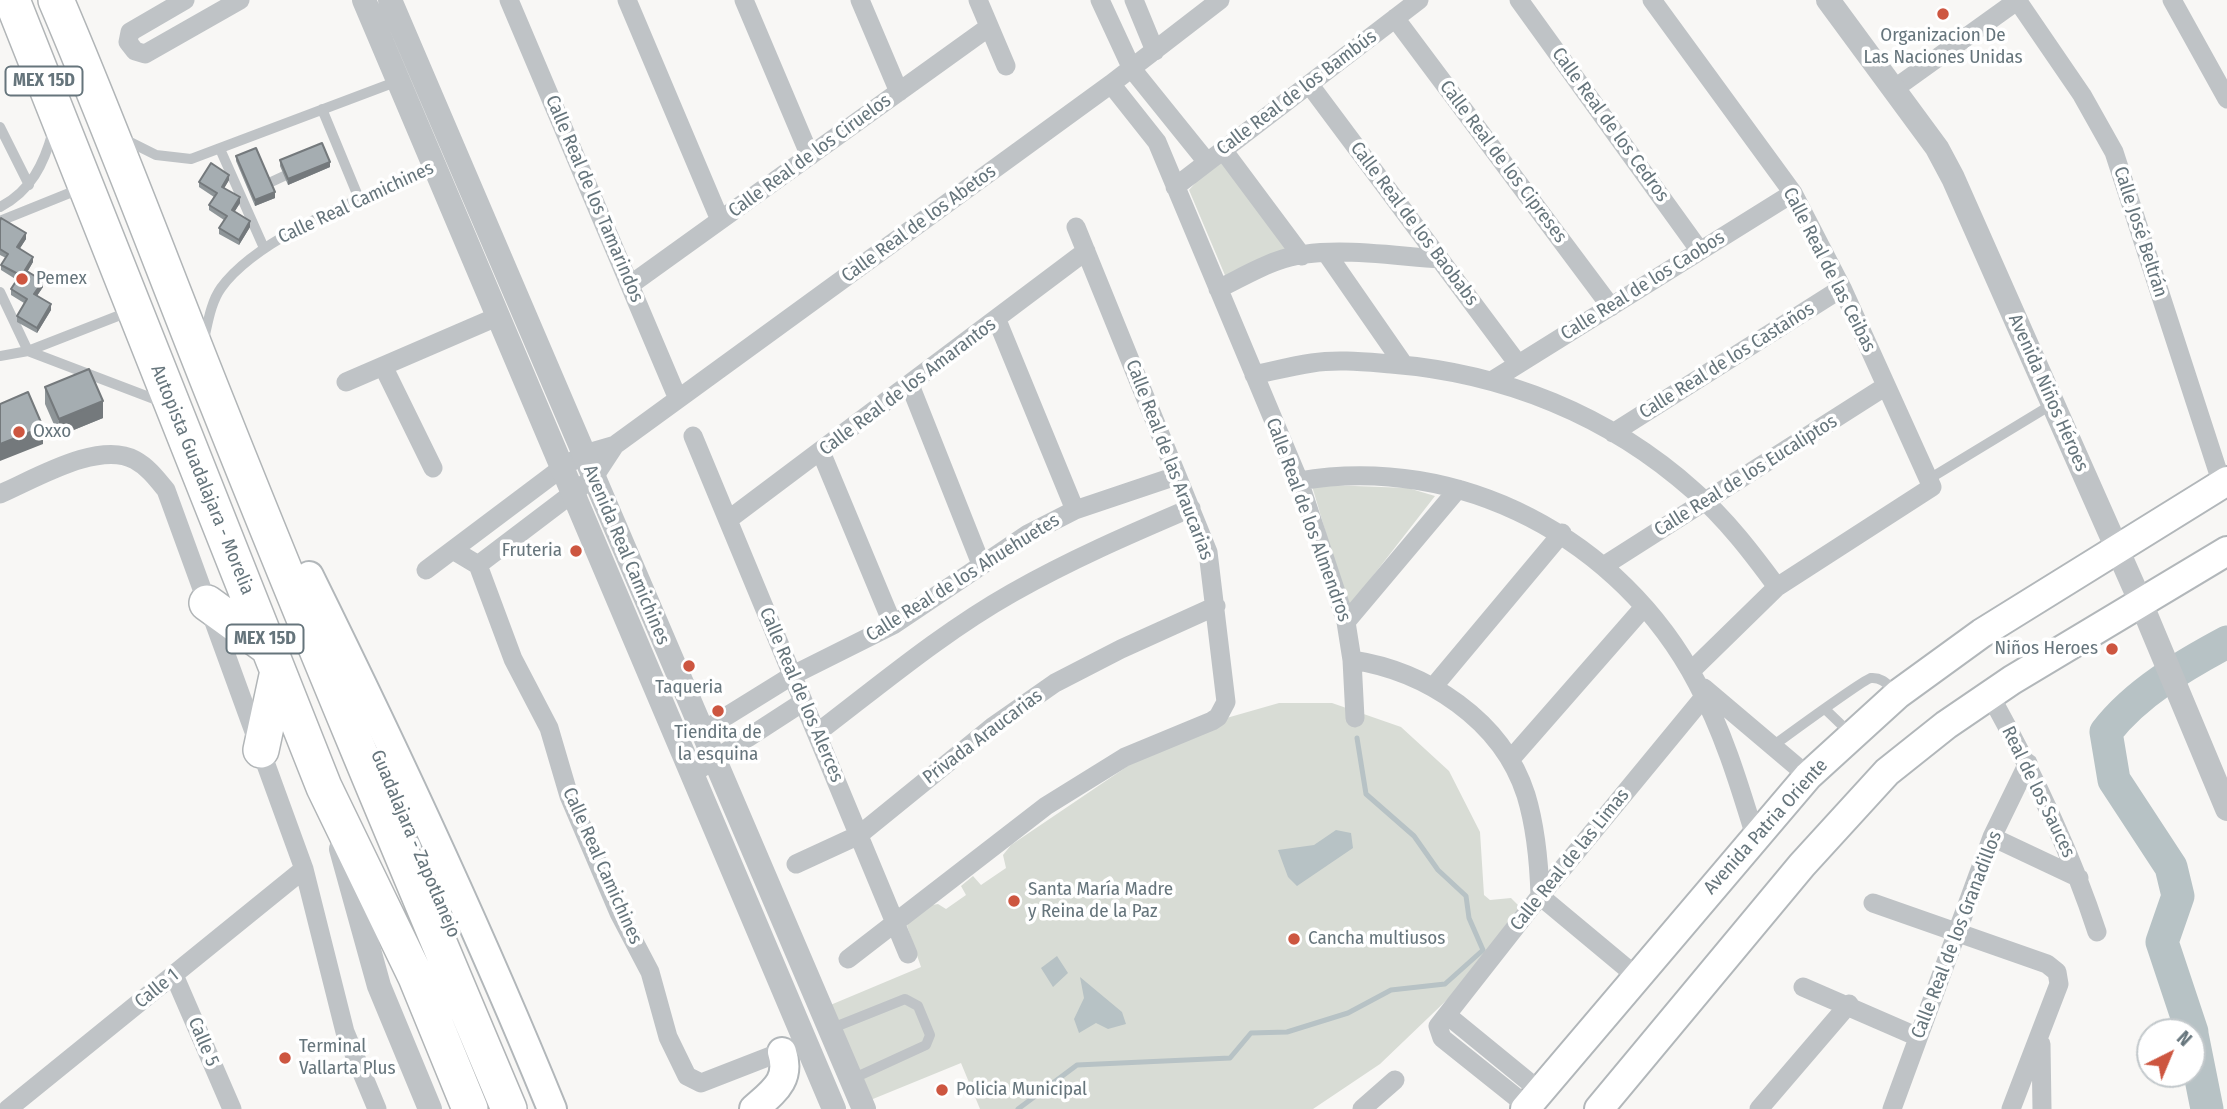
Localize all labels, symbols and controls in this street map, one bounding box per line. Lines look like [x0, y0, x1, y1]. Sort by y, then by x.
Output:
marker: Organizacion De Las Naciones Unidas [1935, 6, 1951, 22]
street label: Calle Real de los Bambús [1213, 25, 1381, 161]
place label: Organizacion De Las Naciones Unidas [1863, 25, 2023, 69]
street label: Calle Real de los Cedros [1546, 44, 1674, 206]
road number: MEX 15D [5, 66, 82, 96]
street label: Calle Real de los Cipreses [1434, 76, 1572, 248]
street label: Calle Real de los Ciruelos [724, 89, 896, 223]
street label: Calle Real de los Tamarindos [540, 92, 648, 306]
street label: Calle Real de los Baobabs [1345, 138, 1483, 310]
street label: Calle Real Camichines [275, 157, 437, 249]
street label: Calle Real de los Abetos [837, 160, 1001, 288]
street label: Calle José Beltrán [2108, 164, 2172, 300]
street label: Calle Real de las Ceibas [1778, 184, 1880, 356]
street label: Calle Real de los Caobos [1557, 226, 1729, 346]
place label: Pemex [36, 268, 87, 290]
marker: Pemex [14, 271, 30, 287]
street label: Calle Real de los Castaños [1635, 298, 1819, 424]
street label: Avenida Niños Héroes [2003, 311, 2093, 475]
street label: Calle Real de los Amarantos [815, 313, 1001, 461]
street label: Calle Real de las Araucarias [1120, 357, 1218, 563]
street label: Autopista Guadalajara - Morelia [145, 362, 259, 598]
street label: Calle Real de los Eucaliptos [1650, 410, 1842, 542]
street label: Calle Real de los Almendros [1260, 415, 1356, 625]
place label: Oxxo [33, 421, 71, 443]
marker: Oxxo [11, 424, 27, 440]
street label: Avenida Real Camichines [578, 462, 674, 648]
street label: Calle Real de los Ahuehuetes [862, 509, 1064, 647]
place label: Fruteria [502, 540, 562, 562]
marker: Fruteria [568, 543, 584, 559]
street label: Calle Real de los Alerces [754, 604, 848, 786]
road number: MEX 15D [226, 624, 304, 654]
place label: Niños Heroes [1995, 638, 2098, 660]
marker: Niños Heroes [2104, 641, 2120, 657]
marker: Taqueria [681, 658, 697, 674]
place label: Taqueria [655, 677, 723, 699]
street label: Privada Araucarias [919, 685, 1047, 789]
marker: Tiendita de la esquina [710, 703, 726, 719]
place label: Tiendita de la esquina [674, 722, 762, 766]
street label: Real de los Sauces [1996, 723, 2080, 861]
street label: Guadalajara - Zapotlanejo [365, 747, 465, 941]
street label: Avenida Patria Oriente [1699, 755, 1833, 899]
street label: Calle Real Camichines [557, 784, 647, 948]
street label: Calle Real de las Limas [1506, 784, 1634, 936]
street label: Calle Real de los Granadillos [1907, 828, 2007, 1042]
place label: Santa María Madre y Reina de la Paz [1028, 879, 1173, 923]
marker: Santa María Madre y Reina de la Paz [1006, 893, 1022, 909]
place label: Cancha multiusos [1308, 928, 1445, 950]
marker: Cancha multiusos [1286, 931, 1302, 947]
street label: Calle 1 [130, 964, 184, 1014]
street label: Calle 5 [183, 1014, 223, 1070]
north arrow [2136, 1018, 2206, 1088]
text: N [2172, 1026, 2196, 1051]
place label: Terminal Vallarta Plus [299, 1036, 396, 1080]
marker: Terminal Vallarta Plus [277, 1050, 293, 1066]
place label: Policia Municipal [956, 1079, 1087, 1101]
marker: Policia Municipal [934, 1082, 950, 1098]

